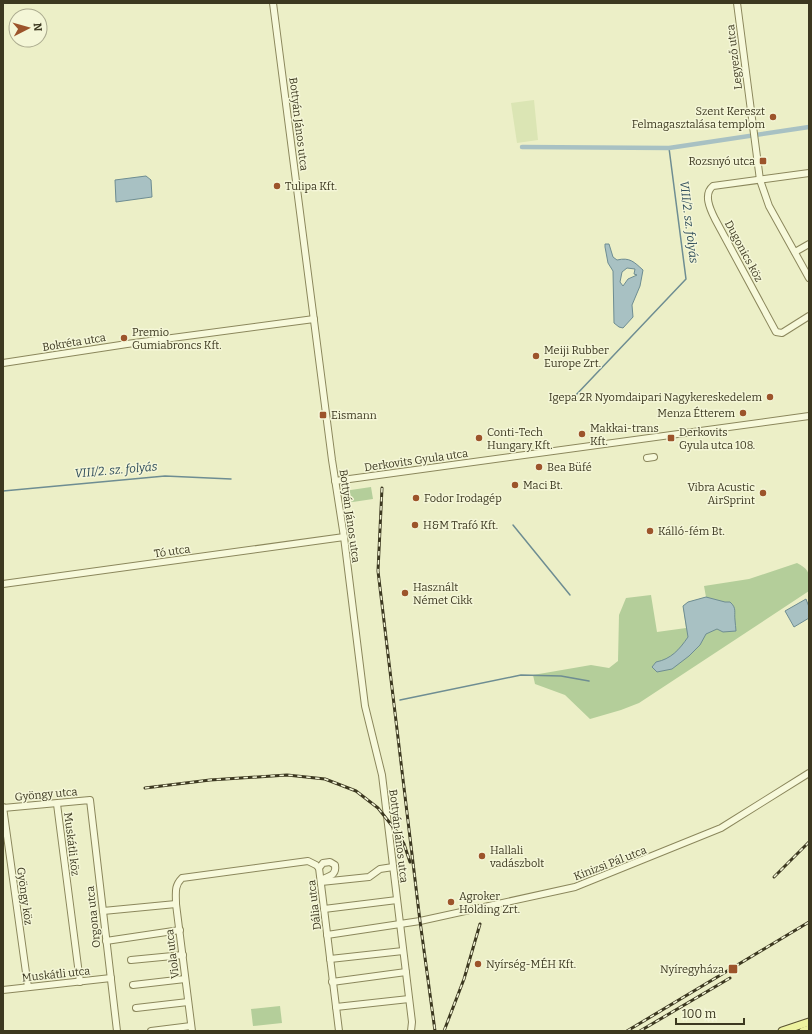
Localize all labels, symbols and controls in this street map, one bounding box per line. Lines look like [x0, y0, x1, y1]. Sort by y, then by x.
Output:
north arrow [8, 8, 48, 48]
text: N [31, 22, 44, 32]
street label: Legyező utca [724, 24, 745, 90]
street label: Bottyán János utca [286, 77, 311, 172]
place label: Szent Kereszt Felmagasztalása templom [632, 105, 765, 131]
marker: Szent Kereszt Felmagasztalása templom [768, 112, 778, 122]
place label: Rozsnyó utca [688, 155, 755, 168]
marker: Rozsnyó utca [758, 156, 768, 166]
place label: Tulipa Kft. [285, 180, 337, 193]
water label: VIII/2. sz. folyás [677, 180, 701, 264]
marker: Tulipa Kft. [272, 181, 282, 191]
street label: Dugonics köz [722, 218, 765, 284]
place label: Premio Gumiabroncs Kft. [132, 326, 222, 352]
street label: Bokréta utca [41, 331, 107, 354]
marker: Premio Gumiabroncs Kft. [119, 333, 129, 343]
place label: Meiji Rubber Europe Zrt. [544, 344, 609, 370]
marker: Meiji Rubber Europe Zrt. [531, 351, 541, 361]
place label: Igepa 2R Nyomdaipari Nagykereskedelem [549, 391, 762, 404]
marker: Igepa 2R Nyomdaipari Nagykereskedelem [765, 392, 775, 402]
place label: Menza Étterem [657, 406, 735, 420]
marker: Menza Étterem [738, 408, 748, 418]
place label: Eismann [331, 409, 377, 422]
marker: Eismann [318, 410, 328, 420]
place label: Makkai-trans Kft. [590, 422, 659, 448]
place label: Conti-Tech Hungary Kft. [487, 426, 552, 452]
place label: Derkovits Gyula utca 108. [679, 426, 755, 452]
marker: Makkai-trans Kft. [577, 429, 587, 439]
marker: Conti-Tech Hungary Kft. [474, 433, 484, 443]
marker: Derkovits Gyula utca 108. [666, 433, 676, 443]
street label: Derkovits Gyula utca [363, 447, 469, 474]
water label: VIII/2. sz. folyás [74, 459, 158, 481]
place label: Bea Büfé [547, 461, 592, 474]
marker: Bea Büfé [534, 462, 544, 472]
street label: Bottyán János utca [337, 469, 362, 564]
place label: Maci Bt. [523, 479, 563, 492]
marker: Maci Bt. [510, 480, 520, 490]
place label: Vibra Acustic AirSprint [687, 481, 755, 507]
marker: Vibra Acustic AirSprint [758, 488, 768, 498]
place label: Fodor Irodagép [424, 492, 502, 505]
marker: Fodor Irodagép [411, 493, 421, 503]
place label: H&M Trafó Kft. [423, 519, 498, 532]
marker: H&M Trafó Kft. [410, 520, 420, 530]
place label: Kálló-fém Bt. [658, 525, 725, 538]
marker: Kálló-fém Bt. [645, 526, 655, 536]
street label: Tó utca [153, 543, 191, 560]
place label: Használt Német Cikk [413, 581, 473, 607]
marker: Használt Német Cikk [400, 588, 410, 598]
street label: Gyöngy utca [14, 785, 78, 804]
street label: Bottyán János utca [386, 789, 411, 884]
street label: Muskátli köz [61, 812, 82, 877]
place label: Hallali vadászbolt [489, 844, 544, 870]
street label: Kinizsi Pál utca [572, 844, 648, 883]
marker: Hallali vadászbolt [477, 851, 487, 861]
street label: Gyöngy köz [14, 866, 35, 926]
street label: Dália utca [305, 879, 324, 931]
street label: Orgona utca [84, 885, 103, 949]
place label: Agroker Holding Zrt. [459, 890, 520, 916]
marker: Agroker Holding Zrt. [446, 897, 456, 907]
street label: Viola utca [163, 928, 182, 980]
place label: Nyírség-MÉH Kft. [486, 957, 576, 971]
marker: Nyírség-MÉH Kft. [473, 959, 483, 969]
place label: Nyíregyháza [660, 963, 724, 976]
marker: Nyíregyháza [727, 963, 739, 975]
street label: Muskátli utca [21, 964, 91, 985]
scale bar [676, 1000, 744, 1026]
text: 100 m [682, 1007, 717, 1021]

